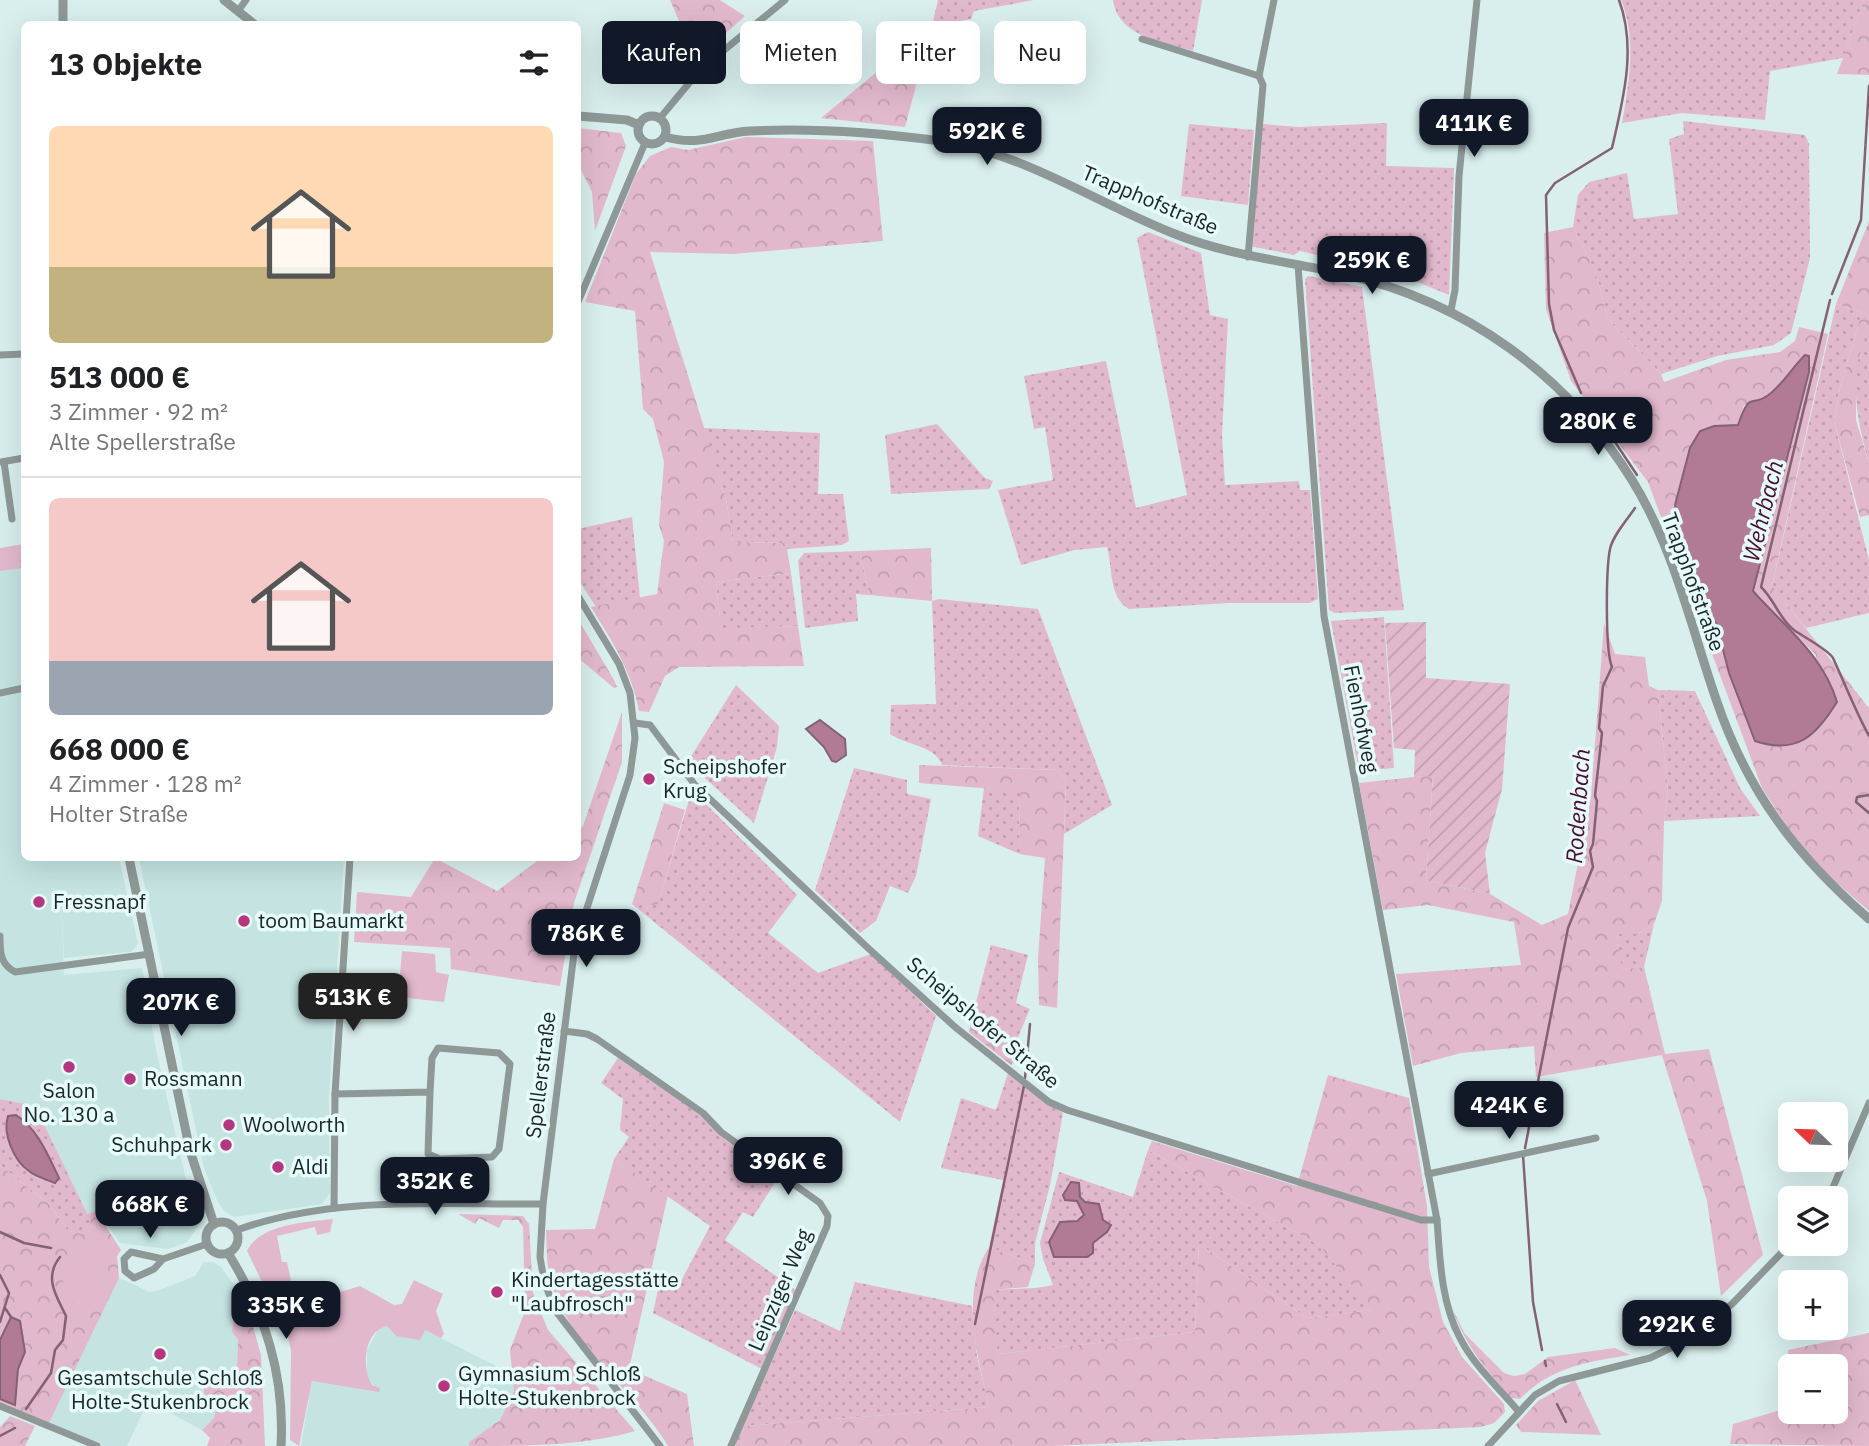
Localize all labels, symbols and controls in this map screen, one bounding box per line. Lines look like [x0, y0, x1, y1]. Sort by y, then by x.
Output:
chip: Kaufen [602, 21, 726, 84]
chip: Mieten [740, 21, 862, 84]
chip: Filter [876, 21, 980, 84]
chip: Neu [994, 21, 1086, 84]
text: 13 Objekte [49, 44, 202, 83]
icon: filters [515, 44, 553, 82]
pin: 411K € [1417, 100, 1531, 159]
text: 411K € [1435, 107, 1513, 137]
pin: 592K € [930, 108, 1044, 167]
text: 592K € [948, 115, 1026, 145]
street label: Trapphofstraße [1078, 158, 1223, 240]
icon: home [238, 171, 364, 297]
pin: 259K € [1315, 236, 1429, 296]
text: 259K € [1333, 244, 1411, 274]
text: 513 000 € [49, 357, 190, 396]
text: 3 Zimmer · 92 m² [49, 396, 228, 426]
pin: 280K € [1541, 398, 1655, 457]
text: 280K € [1559, 405, 1637, 435]
text: Alte Spellerstraße [49, 426, 236, 456]
water label: Wehrbach [1735, 457, 1789, 565]
street label: Trapphofstraße [1656, 508, 1732, 655]
icon: home [238, 543, 364, 669]
street label: Fienhofweg [1338, 662, 1386, 775]
text: 668 000 € [49, 729, 190, 768]
water label: Rodenbach [1558, 747, 1596, 864]
place label: Scheipshofer Krug [663, 752, 787, 804]
text: 4 Zimmer · 128 m² [49, 768, 242, 798]
marker: Scheipshofer Krug [641, 771, 657, 787]
text: Holter Straße [49, 798, 188, 828]
place label: Fressnapf [53, 887, 146, 915]
marker: Fressnapf [31, 894, 47, 910]
place label: toom Baumarkt [258, 906, 404, 934]
pin: 786K € [529, 909, 643, 969]
marker: toom Baumarkt [236, 913, 252, 929]
text: 786K € [547, 917, 625, 947]
street label: Scheipshofer Straße [901, 950, 1066, 1095]
pin: 513K € [296, 974, 410, 1033]
pin: 207K € [124, 978, 238, 1038]
text: 513K € [314, 981, 392, 1011]
text: 207K € [142, 986, 220, 1016]
street label: Spellerstraße [518, 1010, 562, 1140]
marker: Salon No. 130 a [61, 1059, 77, 1075]
place label: Rossmann [144, 1064, 243, 1092]
marker: Rossmann [122, 1071, 138, 1087]
place label: Salon No. 130 a [24, 1076, 114, 1128]
pin: 424K € [1452, 1082, 1566, 1141]
text: 424K € [1470, 1089, 1548, 1119]
north arrow [1778, 1102, 1848, 1172]
map controls [1778, 1102, 1848, 1424]
place label: Woolworth [243, 1110, 345, 1138]
marker: Woolworth [221, 1117, 237, 1133]
place label: Schuhpark [111, 1130, 212, 1158]
marker: Schuhpark [218, 1137, 234, 1153]
pin: 396K € [731, 1138, 845, 1197]
text: 396K € [749, 1145, 827, 1175]
place label: Aldi [292, 1152, 329, 1180]
pin: 352K € [378, 1158, 492, 1217]
marker: Aldi [270, 1159, 286, 1175]
text: 352K € [396, 1165, 474, 1195]
pin: 668K € [93, 1180, 207, 1240]
button: layers [1778, 1186, 1848, 1256]
text: 668K € [111, 1188, 189, 1218]
street label: Leipziger Weg [741, 1224, 817, 1355]
place label: Kindertagesstätte "Laubfrosch" [511, 1265, 679, 1317]
button: + [1778, 1270, 1848, 1340]
pin: 335K € [229, 1282, 343, 1341]
marker: Kindertagesstätte "Laubfrosch" [489, 1284, 505, 1300]
text: 335K € [247, 1289, 325, 1319]
pin: 292K € [1620, 1300, 1734, 1360]
text: 292K € [1638, 1308, 1716, 1338]
marker: Gesamtschule Schloß Holte-Stukenbrock [152, 1346, 168, 1362]
button: − [1778, 1354, 1848, 1424]
place label: Gymnasium Schloß Holte-Stukenbrock [458, 1359, 641, 1411]
place label: Gesamtschule Schloß Holte-Stukenbrock [57, 1363, 263, 1415]
marker: Gymnasium Schloß Holte-Stukenbrock [436, 1378, 452, 1394]

